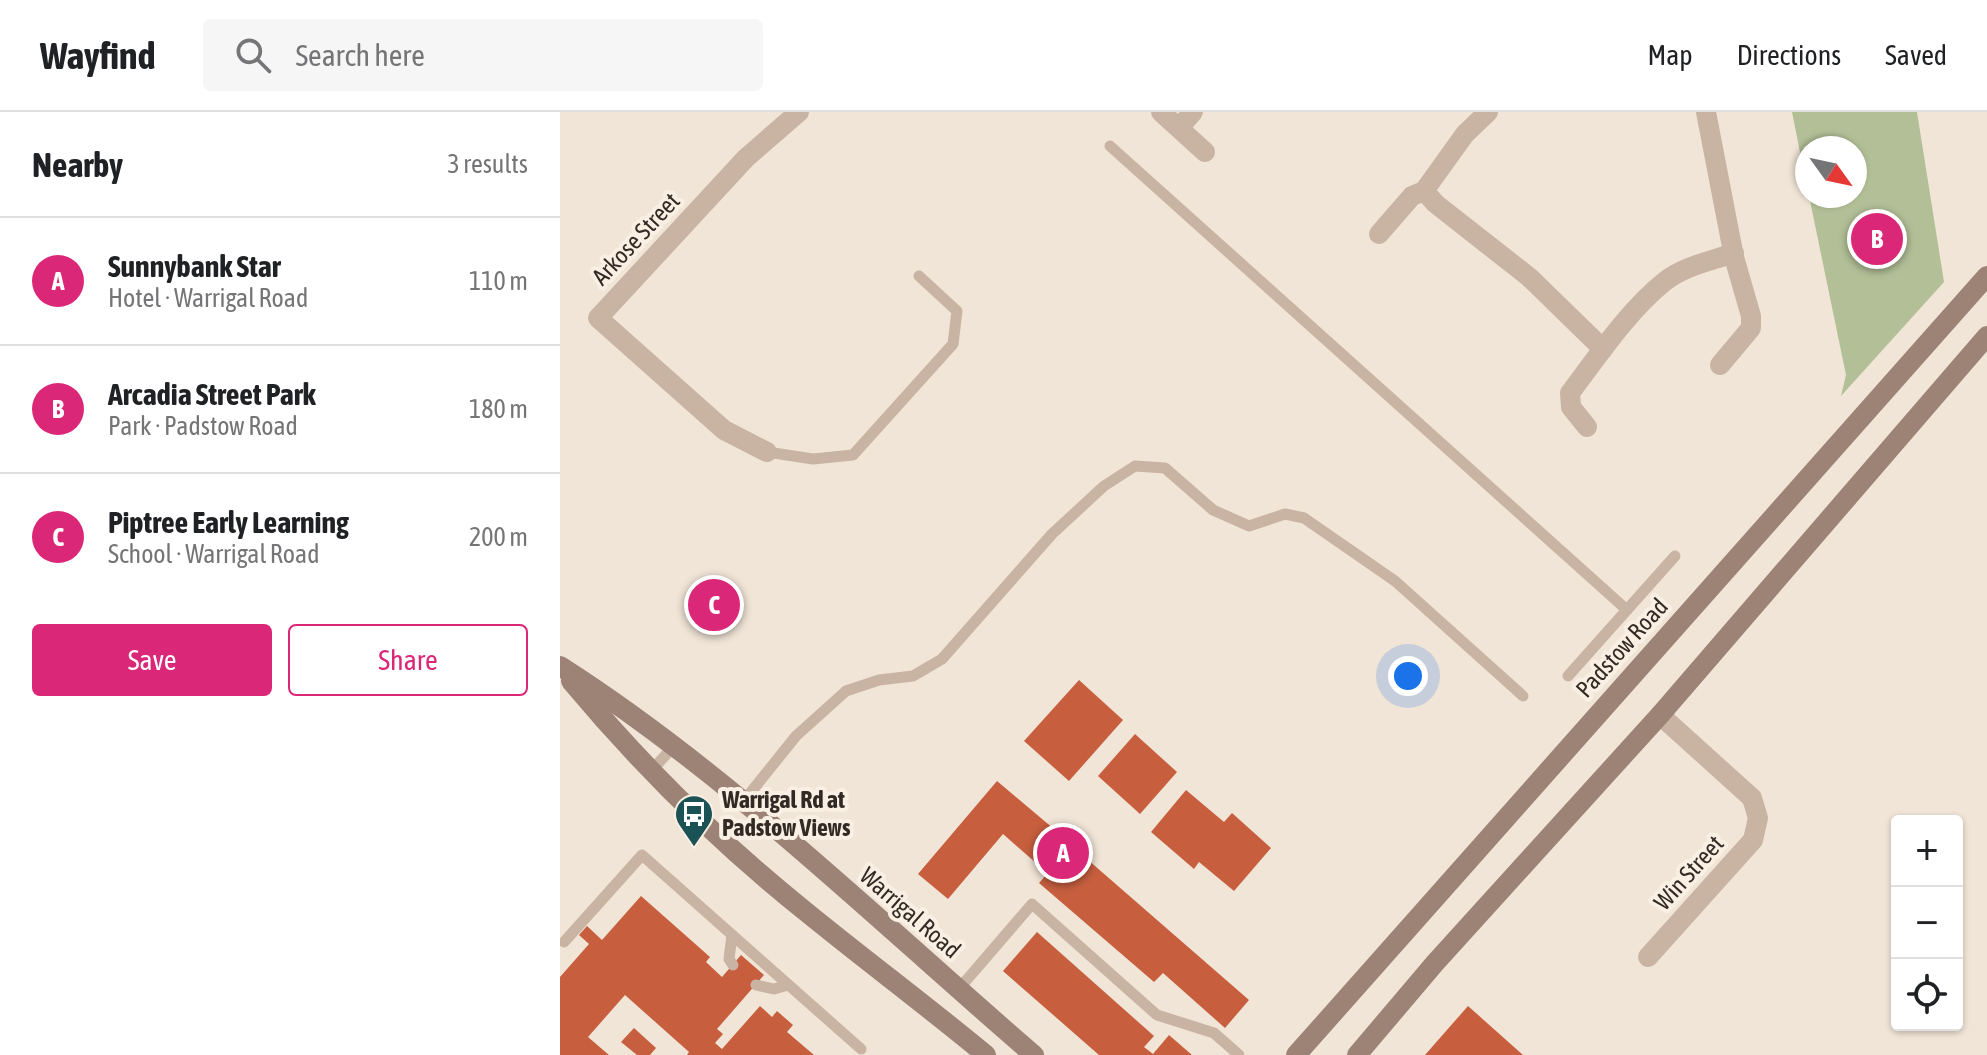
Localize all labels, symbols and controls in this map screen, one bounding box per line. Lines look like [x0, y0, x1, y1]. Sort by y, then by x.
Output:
search box [203, 19, 763, 91]
icon: search [231, 33, 275, 77]
text: Wayfind [40, 34, 155, 77]
text: Search here [295, 38, 425, 72]
text: Map [1648, 39, 1693, 71]
text: Directions [1737, 39, 1841, 71]
text: Saved [1885, 39, 1947, 71]
north arrow [1795, 136, 1867, 208]
text: Nearby [32, 145, 123, 184]
text: 3 results [447, 149, 528, 179]
street label: Arkose Street [586, 187, 685, 290]
pin: B [1851, 209, 1903, 269]
text: Sunnybank Star [108, 249, 281, 283]
text: A [52, 266, 64, 296]
text: 110 m [469, 266, 528, 296]
text: Hotel · Warrigal Road [108, 283, 308, 313]
text: Arcadia Street Park [108, 377, 316, 411]
text: B [52, 394, 64, 424]
text: 180 m [469, 394, 528, 424]
text: Park · Padstow Road [108, 411, 298, 441]
text: Piptree Early Learning [108, 505, 349, 539]
text: C [52, 522, 64, 552]
text: 200 m [469, 522, 528, 552]
text: School · Warrigal Road [108, 539, 319, 569]
pin: C [688, 575, 740, 635]
street label: Padstow Road [1570, 593, 1673, 703]
button: Save [32, 624, 272, 696]
button: Share [288, 624, 528, 696]
your location [1388, 656, 1428, 696]
place label: Warrigal Rd at Padstow Views [721, 786, 851, 841]
bus stop icon: Warrigal Rd at Padstow Views [673, 793, 715, 848]
map controls [1891, 815, 1963, 1031]
button: + [1891, 815, 1963, 887]
pin: A [1037, 823, 1089, 883]
street label: Win Street [1648, 830, 1729, 915]
street label: Warrigal Road [855, 862, 966, 963]
button: − [1891, 887, 1963, 959]
button: locate [1891, 959, 1963, 1031]

